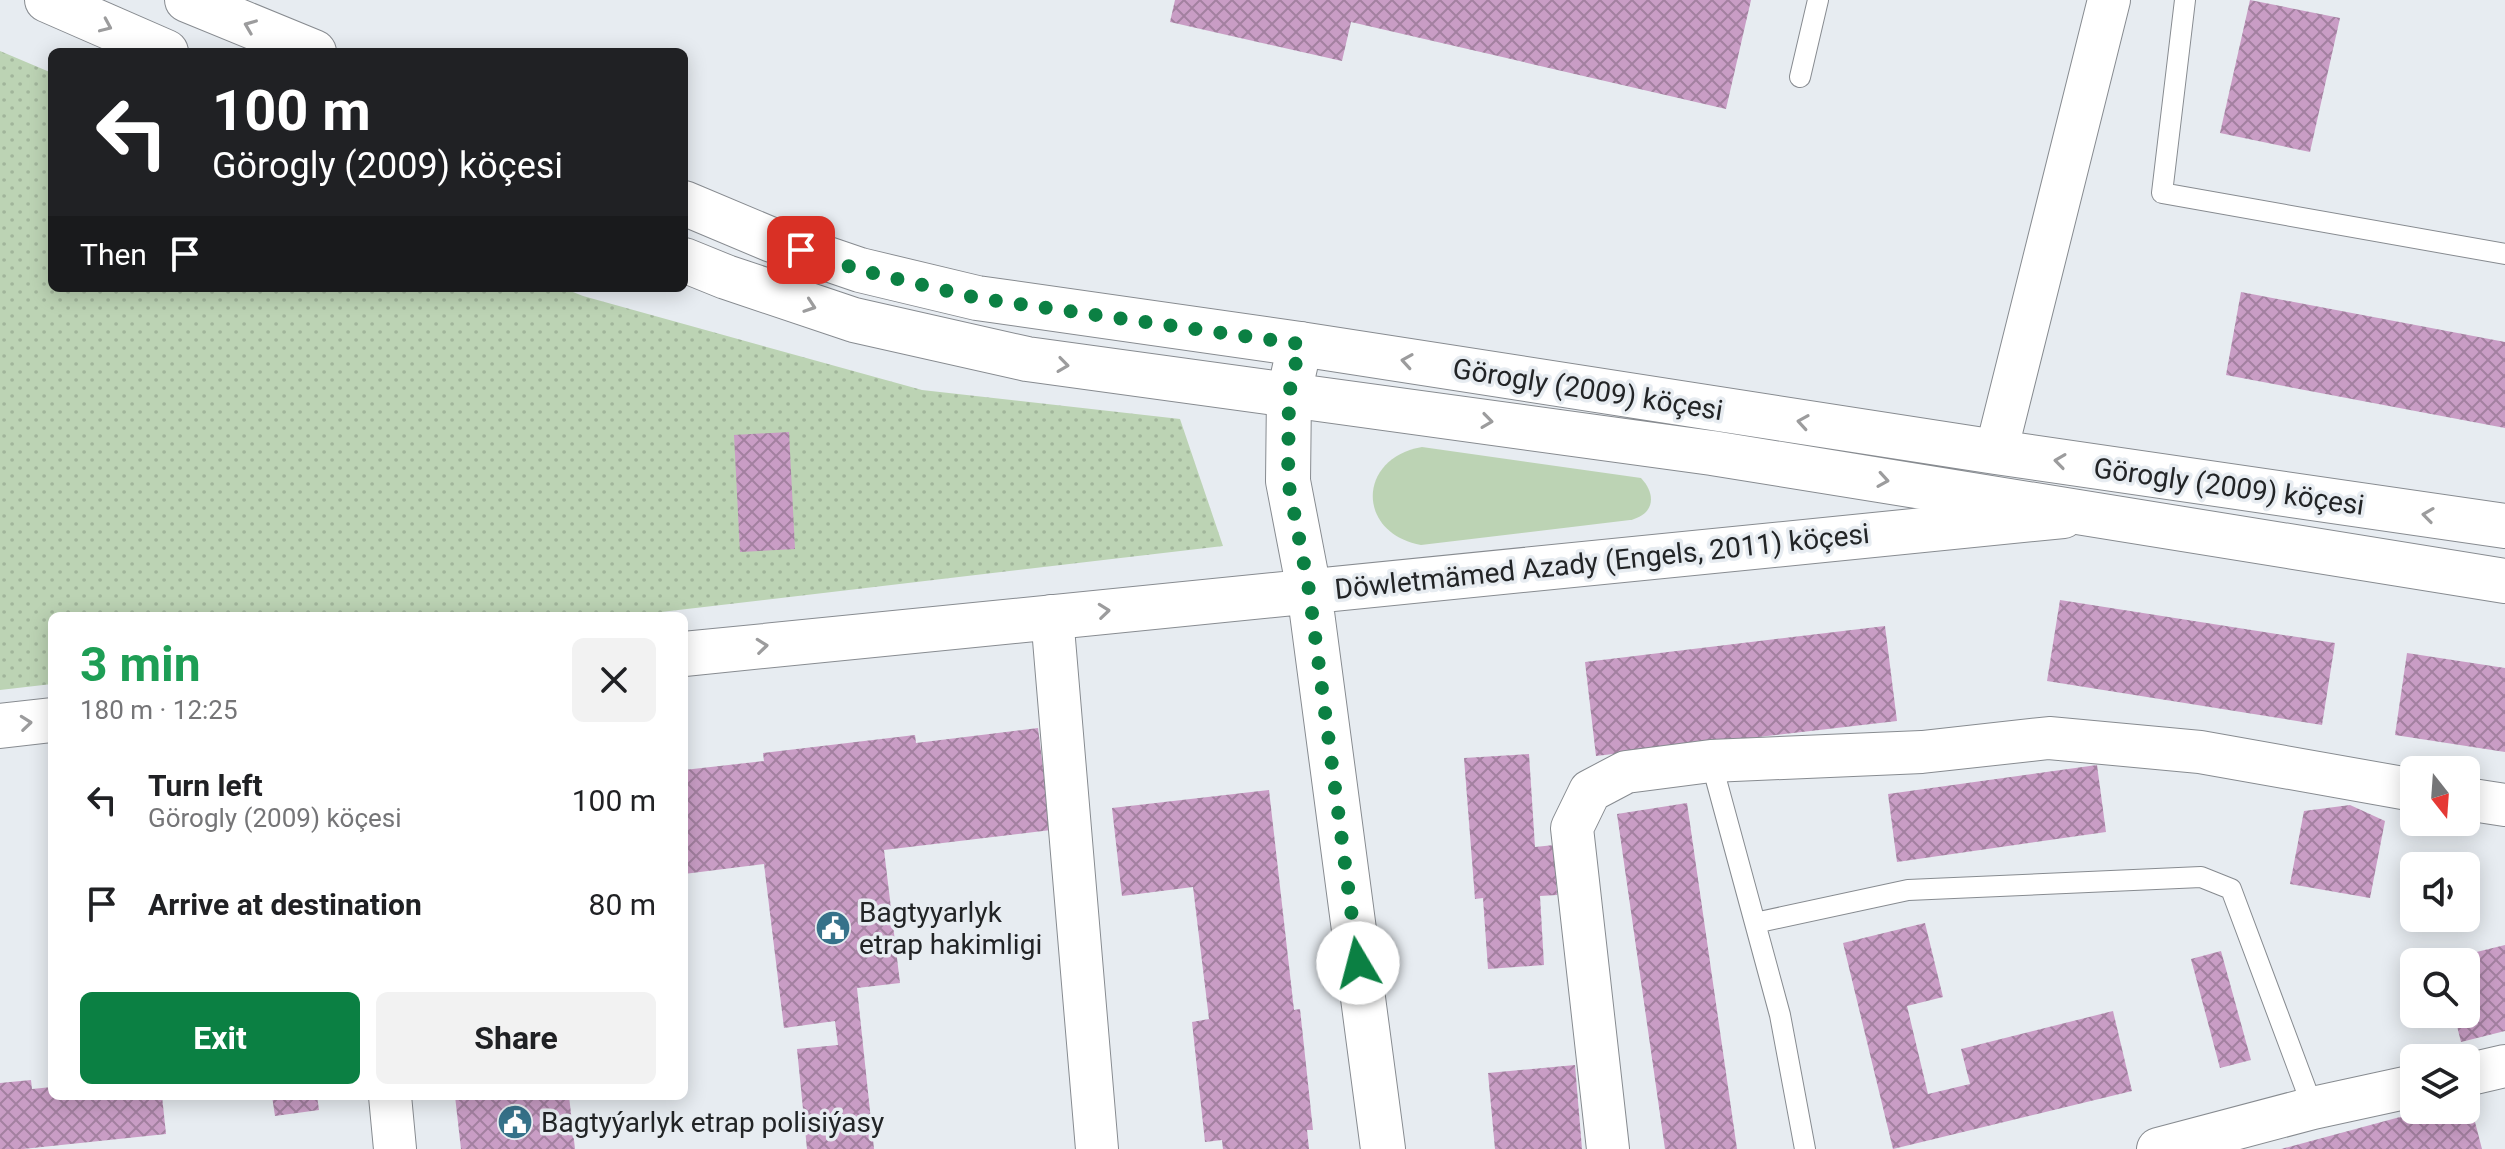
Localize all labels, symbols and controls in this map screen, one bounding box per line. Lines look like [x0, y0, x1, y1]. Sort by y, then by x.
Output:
one-way arrow [98, 16, 112, 32]
one-way arrow [244, 19, 258, 36]
text: 100 m [212, 78, 371, 144]
icon: left [80, 80, 184, 184]
text: Görogly (2009) köçesi [212, 145, 563, 187]
pin [767, 216, 835, 284]
icon: arrive [779, 228, 823, 272]
icon: arrive [163, 232, 207, 276]
text: Then [80, 237, 147, 272]
one-way arrow [802, 296, 816, 312]
street label: Görogly (2009) köçesi [1450, 352, 1725, 427]
one-way arrow [1401, 353, 1414, 370]
one-way arrow [1056, 356, 1070, 373]
one-way arrow [1481, 413, 1494, 430]
one-way arrow [1796, 414, 1810, 431]
street label: Görogly (2009) köçesi [2091, 451, 2366, 522]
one-way arrow [2053, 453, 2067, 470]
one-way arrow [1876, 471, 1890, 488]
one-way arrow [2421, 507, 2435, 524]
street label: Döwletmämed Azady (Engels, 2011) köçesi [1333, 517, 1871, 606]
one-way arrow [1098, 602, 1111, 619]
text: 3 min [80, 636, 201, 693]
button: close [572, 638, 656, 722]
one-way arrow [756, 638, 769, 655]
text: 180 m · 12:25 [80, 695, 238, 725]
one-way arrow [20, 715, 33, 732]
north arrow [2400, 756, 2480, 836]
map controls [2400, 756, 2480, 1124]
text: Turn left [148, 768, 263, 803]
icon: left [80, 778, 124, 822]
text: 100 m [572, 783, 656, 818]
text: Görogly (2009) köçesi [148, 803, 402, 833]
button: sound [2400, 852, 2480, 932]
icon: arrive [80, 882, 124, 926]
text: Arrive at destination [148, 887, 422, 922]
text: 80 m [589, 887, 656, 922]
place label: Bagtyyarlyk etrap hakimligi [859, 896, 1042, 961]
public building icon: Bagtyyarlyk etrap hakimligi [814, 909, 852, 947]
position arrow [1316, 921, 1400, 1005]
button: search [2400, 948, 2480, 1028]
button: Exit [80, 992, 360, 1084]
button: Share [376, 992, 656, 1084]
button: layers [2400, 1044, 2480, 1124]
public building icon: Bagtyýarlyk etrap polisiýasy [496, 1103, 534, 1141]
place label: Bagtyýarlyk etrap polisiýasy [541, 1106, 884, 1139]

